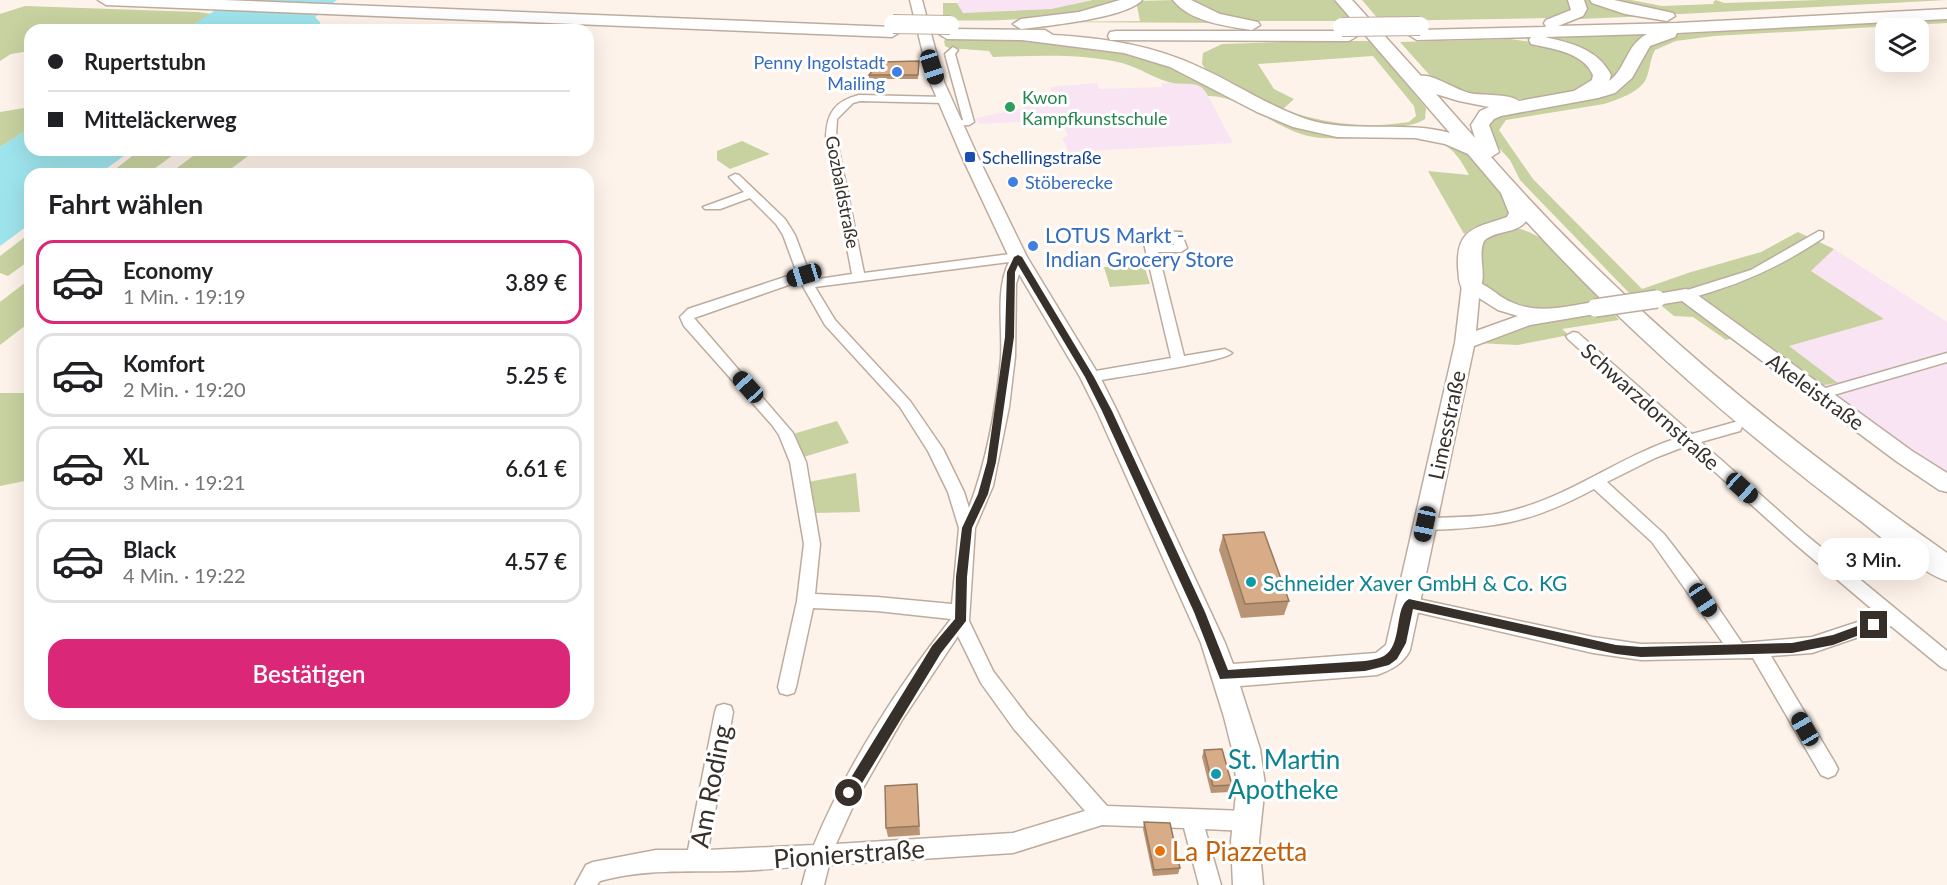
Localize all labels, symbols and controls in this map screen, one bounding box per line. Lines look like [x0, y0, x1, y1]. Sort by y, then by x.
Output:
map controls [1875, 18, 1929, 72]
button: layers [1875, 18, 1929, 72]
car [918, 47, 946, 87]
text: Rupertstubn [84, 48, 206, 75]
place label: Penny Ingolstadt Mailing [754, 51, 886, 94]
marker: Penny Ingolstadt Mailing [890, 65, 904, 79]
place label: Kwon Kampfkunstschule [1022, 86, 1168, 129]
marker: Kwon Kampfkunstschule [1003, 100, 1017, 114]
text: Mitteläckerweg [84, 106, 237, 133]
street label: Gozbaldstraße [821, 134, 865, 250]
place label: Schellingstraße [982, 146, 1102, 168]
marker: Schellingstraße [963, 150, 977, 164]
place label: Stöberecke [1025, 171, 1113, 193]
marker: Stöberecke [1006, 175, 1020, 189]
text: Fahrt wählen [48, 187, 203, 220]
place label: LOTUS Markt - Indian Grocery Store [1045, 222, 1234, 271]
marker: LOTUS Markt - Indian Grocery Store [1026, 239, 1040, 253]
icon: car [51, 255, 105, 309]
text: Economy [123, 257, 213, 284]
car [784, 261, 824, 289]
text: 3.89 € [505, 269, 567, 296]
text: 1 Min. · 19:19 [123, 284, 246, 308]
street label: Schwarzdornstraße [1577, 337, 1725, 475]
street label: Akeleistraße [1762, 347, 1870, 435]
icon: car [51, 348, 105, 402]
text: Komfort [123, 350, 205, 377]
text: 5.25 € [505, 362, 567, 389]
car [729, 368, 767, 406]
street label: Limesstraße [1422, 368, 1470, 482]
text: 2 Min. · 19:20 [123, 377, 246, 401]
icon: car [51, 441, 105, 495]
text: XL [123, 443, 149, 470]
text: 6.61 € [505, 455, 567, 482]
car [1723, 469, 1761, 507]
text: 3 Min. · 19:21 [123, 470, 246, 494]
car [1412, 505, 1438, 543]
icon: car [51, 534, 105, 588]
text: Black [123, 536, 176, 563]
callout: 3 Min. [1818, 538, 1930, 580]
text: 3 Min. [1845, 547, 1902, 571]
text: 4.57 € [505, 548, 567, 575]
text: 4 Min. · 19:22 [123, 563, 246, 587]
place label: Schneider Xaver GmbH & Co. KG [1263, 570, 1567, 595]
marker: Schneider Xaver GmbH & Co. KG [1244, 575, 1258, 589]
car [1686, 580, 1720, 620]
route end [1860, 611, 1887, 638]
button: Bestätigen [48, 639, 570, 708]
car [1788, 709, 1822, 749]
street label: Am Roding [682, 722, 738, 850]
place label: St. Martin Apotheke [1228, 743, 1340, 805]
marker: St. Martin Apotheke [1209, 767, 1223, 781]
route start [835, 779, 862, 806]
street label: Pionierstraße [772, 832, 926, 874]
place label: La Piazzetta [1172, 835, 1307, 867]
marker: La Piazzetta [1153, 844, 1167, 858]

